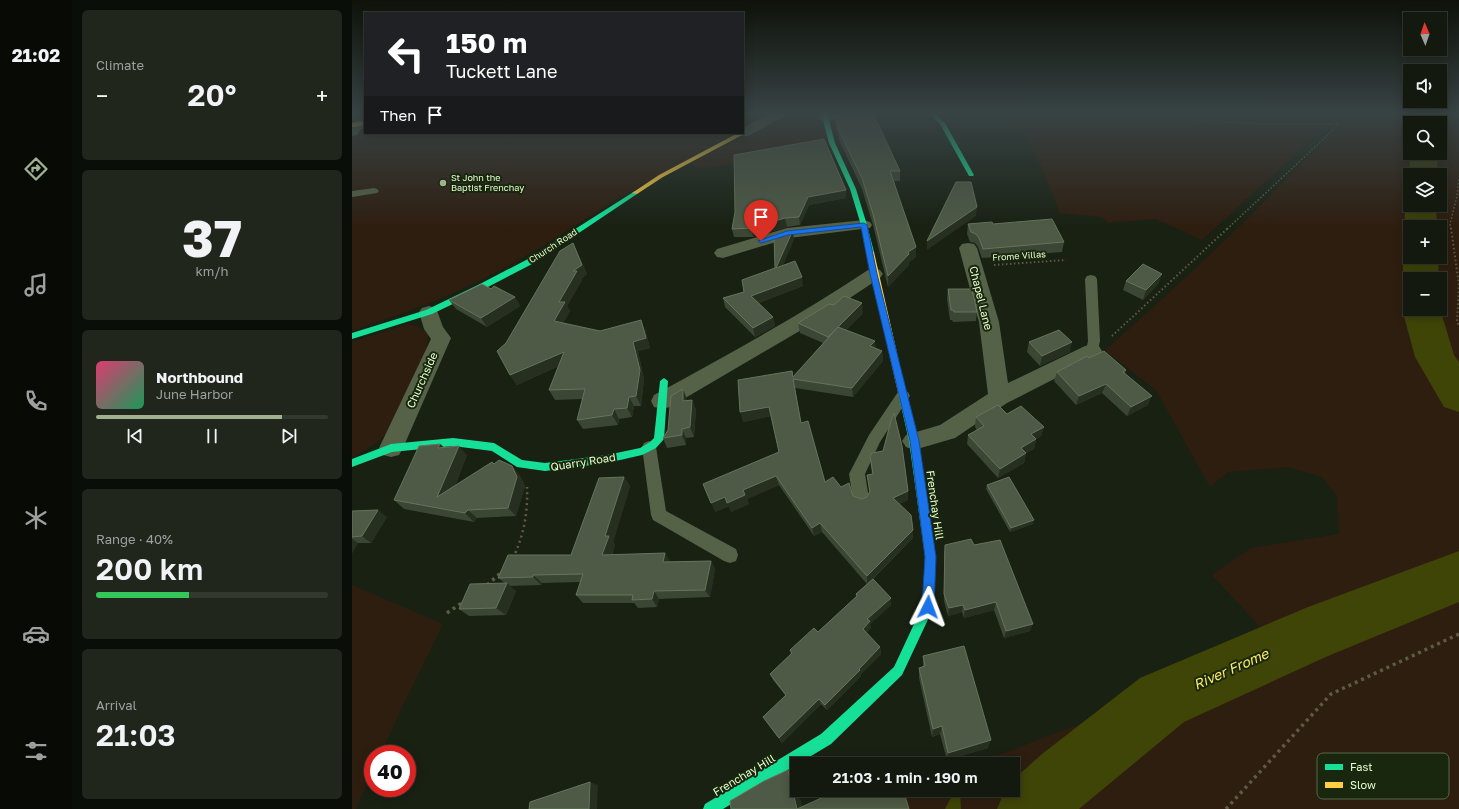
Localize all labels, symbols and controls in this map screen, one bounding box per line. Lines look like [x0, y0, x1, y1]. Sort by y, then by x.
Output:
north arrow [1403, 12, 1447, 56]
map controls [1403, 12, 1447, 316]
text: 150 m [446, 26, 527, 59]
icon: left [380, 28, 432, 80]
text: 21:02 [12, 44, 60, 66]
text: Climate [96, 57, 144, 73]
text: Tuckett Lane [446, 60, 557, 82]
button: sound [1403, 64, 1447, 108]
text: 20° [188, 77, 236, 113]
text: − [96, 82, 108, 109]
text: + [316, 82, 328, 109]
icon: arrive [424, 104, 446, 126]
text: Then [380, 106, 416, 124]
button: search [1403, 116, 1447, 160]
icon: directions [22, 155, 50, 183]
button: layers [1403, 168, 1447, 212]
place label: St John the Baptist Frenchay [451, 172, 524, 193]
marker: St John the Baptist Frenchay [438, 178, 448, 188]
pin [744, 200, 778, 241]
text: 37 [182, 206, 242, 268]
icon: arrive [750, 206, 772, 228]
button: + [1403, 220, 1447, 264]
street label: Church Road [527, 226, 579, 265]
street label: Frome Villas [992, 248, 1046, 263]
text: km/h [195, 263, 229, 279]
street label: Chapel Lane [967, 264, 996, 331]
icon: music [22, 271, 50, 299]
button: − [1403, 272, 1447, 316]
street label: Churchside [403, 350, 440, 410]
text: Northbound [156, 368, 243, 386]
text: June Harbor [156, 386, 233, 402]
icon: phone [22, 387, 50, 415]
icon: previous [124, 425, 146, 447]
icon: pause [201, 425, 223, 447]
icon: next [278, 425, 300, 447]
street label: Quarry Road [549, 450, 616, 473]
street label: Frenchay Hill [924, 469, 947, 541]
icon: climate [22, 504, 50, 532]
text: Range · 40% [96, 531, 173, 547]
text: 200 km [96, 551, 203, 587]
position arrow [907, 586, 949, 628]
icon: car [22, 620, 50, 648]
water label: River Frome [1191, 644, 1272, 693]
text: Arrival [96, 697, 137, 713]
text: 21:03 [96, 717, 176, 753]
icon: filters [22, 737, 50, 765]
speed limit sign: 40 [364, 745, 416, 797]
street label: Frenchay Hill [710, 751, 777, 798]
legend [1317, 753, 1449, 799]
text: Fast [1350, 760, 1373, 773]
text: 21:03 · 1 min · 190 m [832, 768, 978, 786]
text: Slow [1350, 778, 1376, 791]

